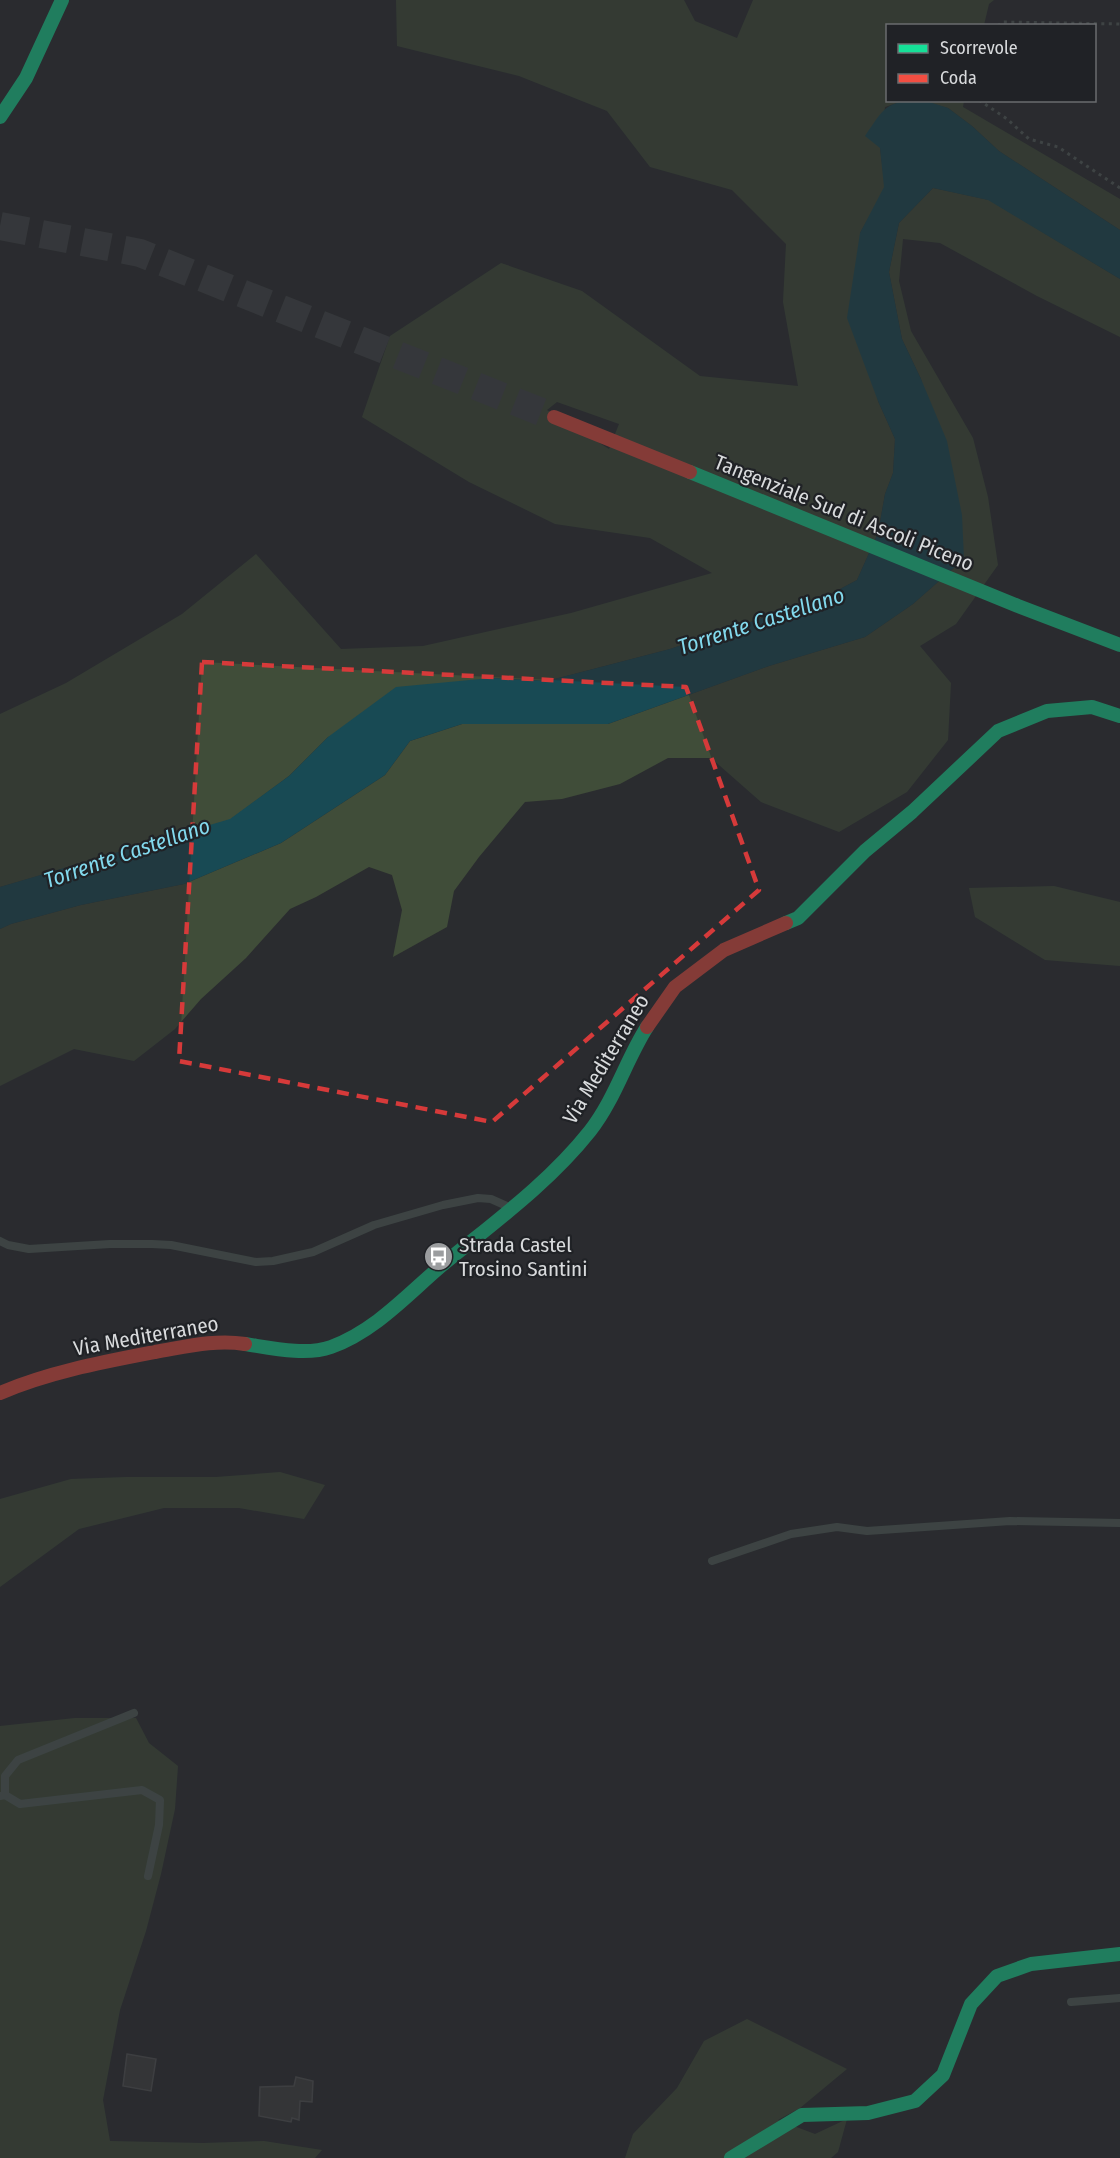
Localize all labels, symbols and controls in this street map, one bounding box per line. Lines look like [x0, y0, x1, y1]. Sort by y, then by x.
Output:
legend [886, 24, 1096, 102]
text: Scorrevole [940, 37, 1018, 59]
text: Coda [940, 67, 977, 89]
street label: Tangenziale Sud di Ascoli Piceno [711, 449, 977, 577]
water label: Torrente Castellano [674, 581, 848, 661]
water label: Torrente Castellano [40, 812, 214, 894]
street label: Via Mediterraneo [557, 989, 655, 1129]
place label: Strada Castel Trosino Santini [459, 1232, 587, 1282]
bus stop icon: Strada Castel Trosino Santini [422, 1241, 454, 1273]
street label: Via Mediterraneo [71, 1310, 221, 1362]

